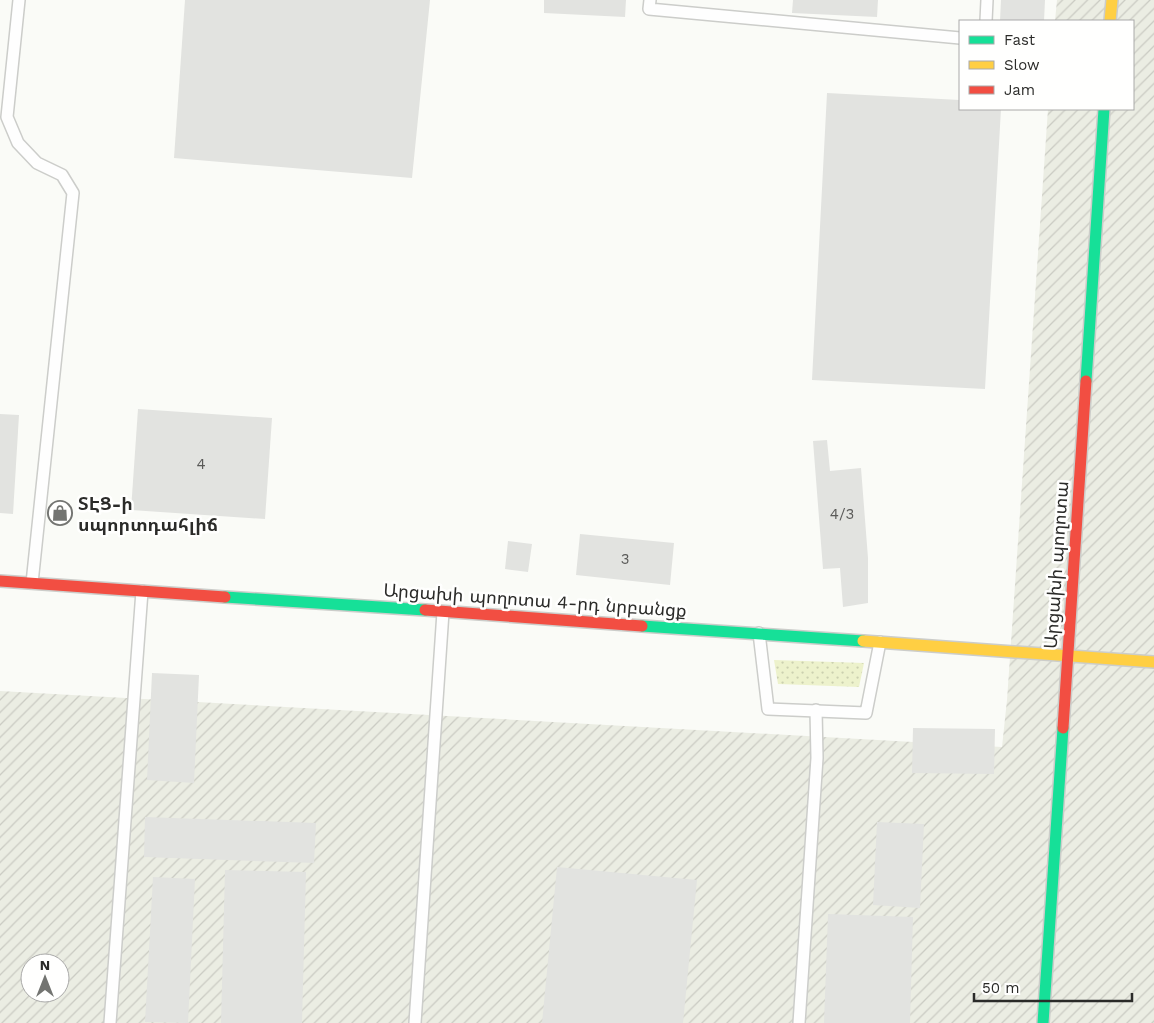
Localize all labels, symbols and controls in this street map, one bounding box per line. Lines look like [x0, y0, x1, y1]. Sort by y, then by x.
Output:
legend [959, 20, 1134, 110]
text: Fast [1004, 31, 1036, 49]
text: Slow [1004, 56, 1040, 74]
text: Jam [1004, 81, 1035, 99]
house number: 4 [196, 455, 206, 473]
street label: Արցախի պողոտա [1040, 480, 1072, 650]
place label: ՏԷՑ-ի սպորտդահլիճ [78, 493, 218, 535]
shop icon: ՏԷՑ-ի սպորտդահլիճ [47, 500, 73, 526]
house number: 4/3 [830, 505, 854, 523]
house number: 3 [621, 550, 629, 568]
street label: Արցախի պողոտա 4-րդ նրբանցք [383, 579, 687, 621]
north arrow [20, 953, 70, 1003]
text: N [40, 957, 50, 973]
scale bar [974, 970, 1132, 1002]
text: 50 m [982, 979, 1019, 997]

